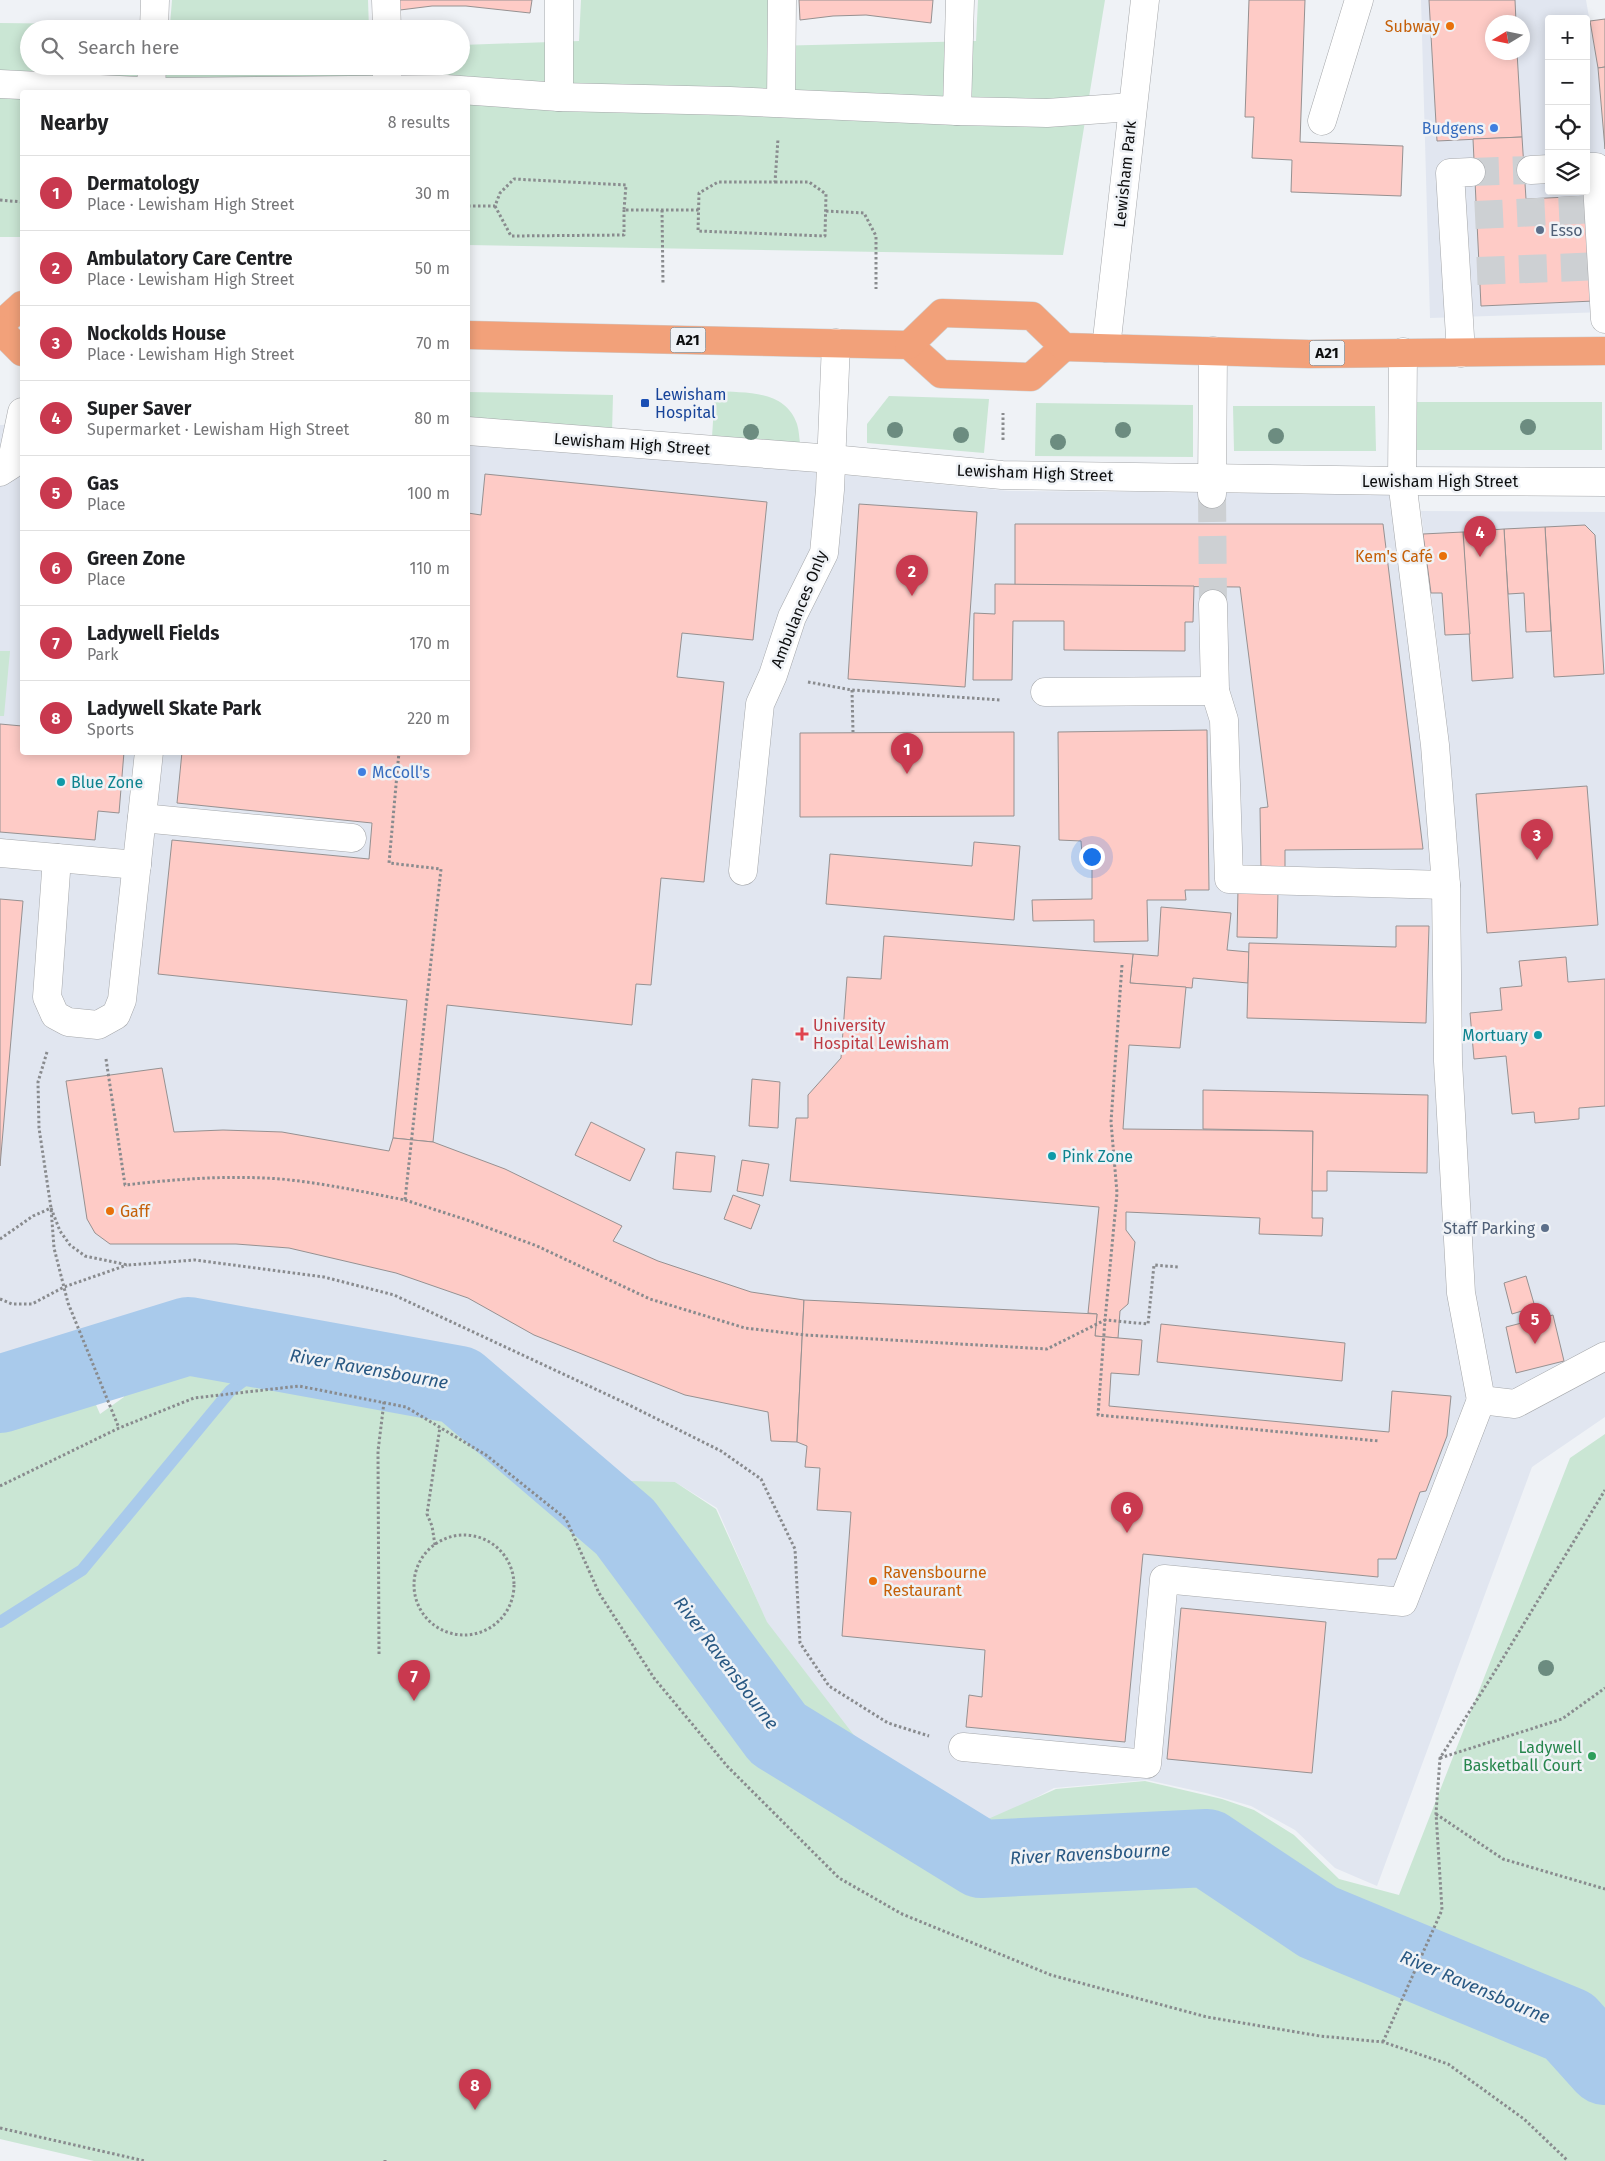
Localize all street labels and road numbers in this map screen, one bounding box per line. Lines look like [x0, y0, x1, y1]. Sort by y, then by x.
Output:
street label: Lewisham Park [1110, 119, 1140, 228]
road number: A21 [670, 328, 706, 352]
road number: A21 [1310, 340, 1344, 366]
street label: Lewisham High Street [553, 429, 711, 459]
street label: Lewisham High Street [956, 461, 1114, 485]
street label: Lewisham High Street [1362, 472, 1518, 491]
street label: Ambulances Only [767, 547, 831, 671]

